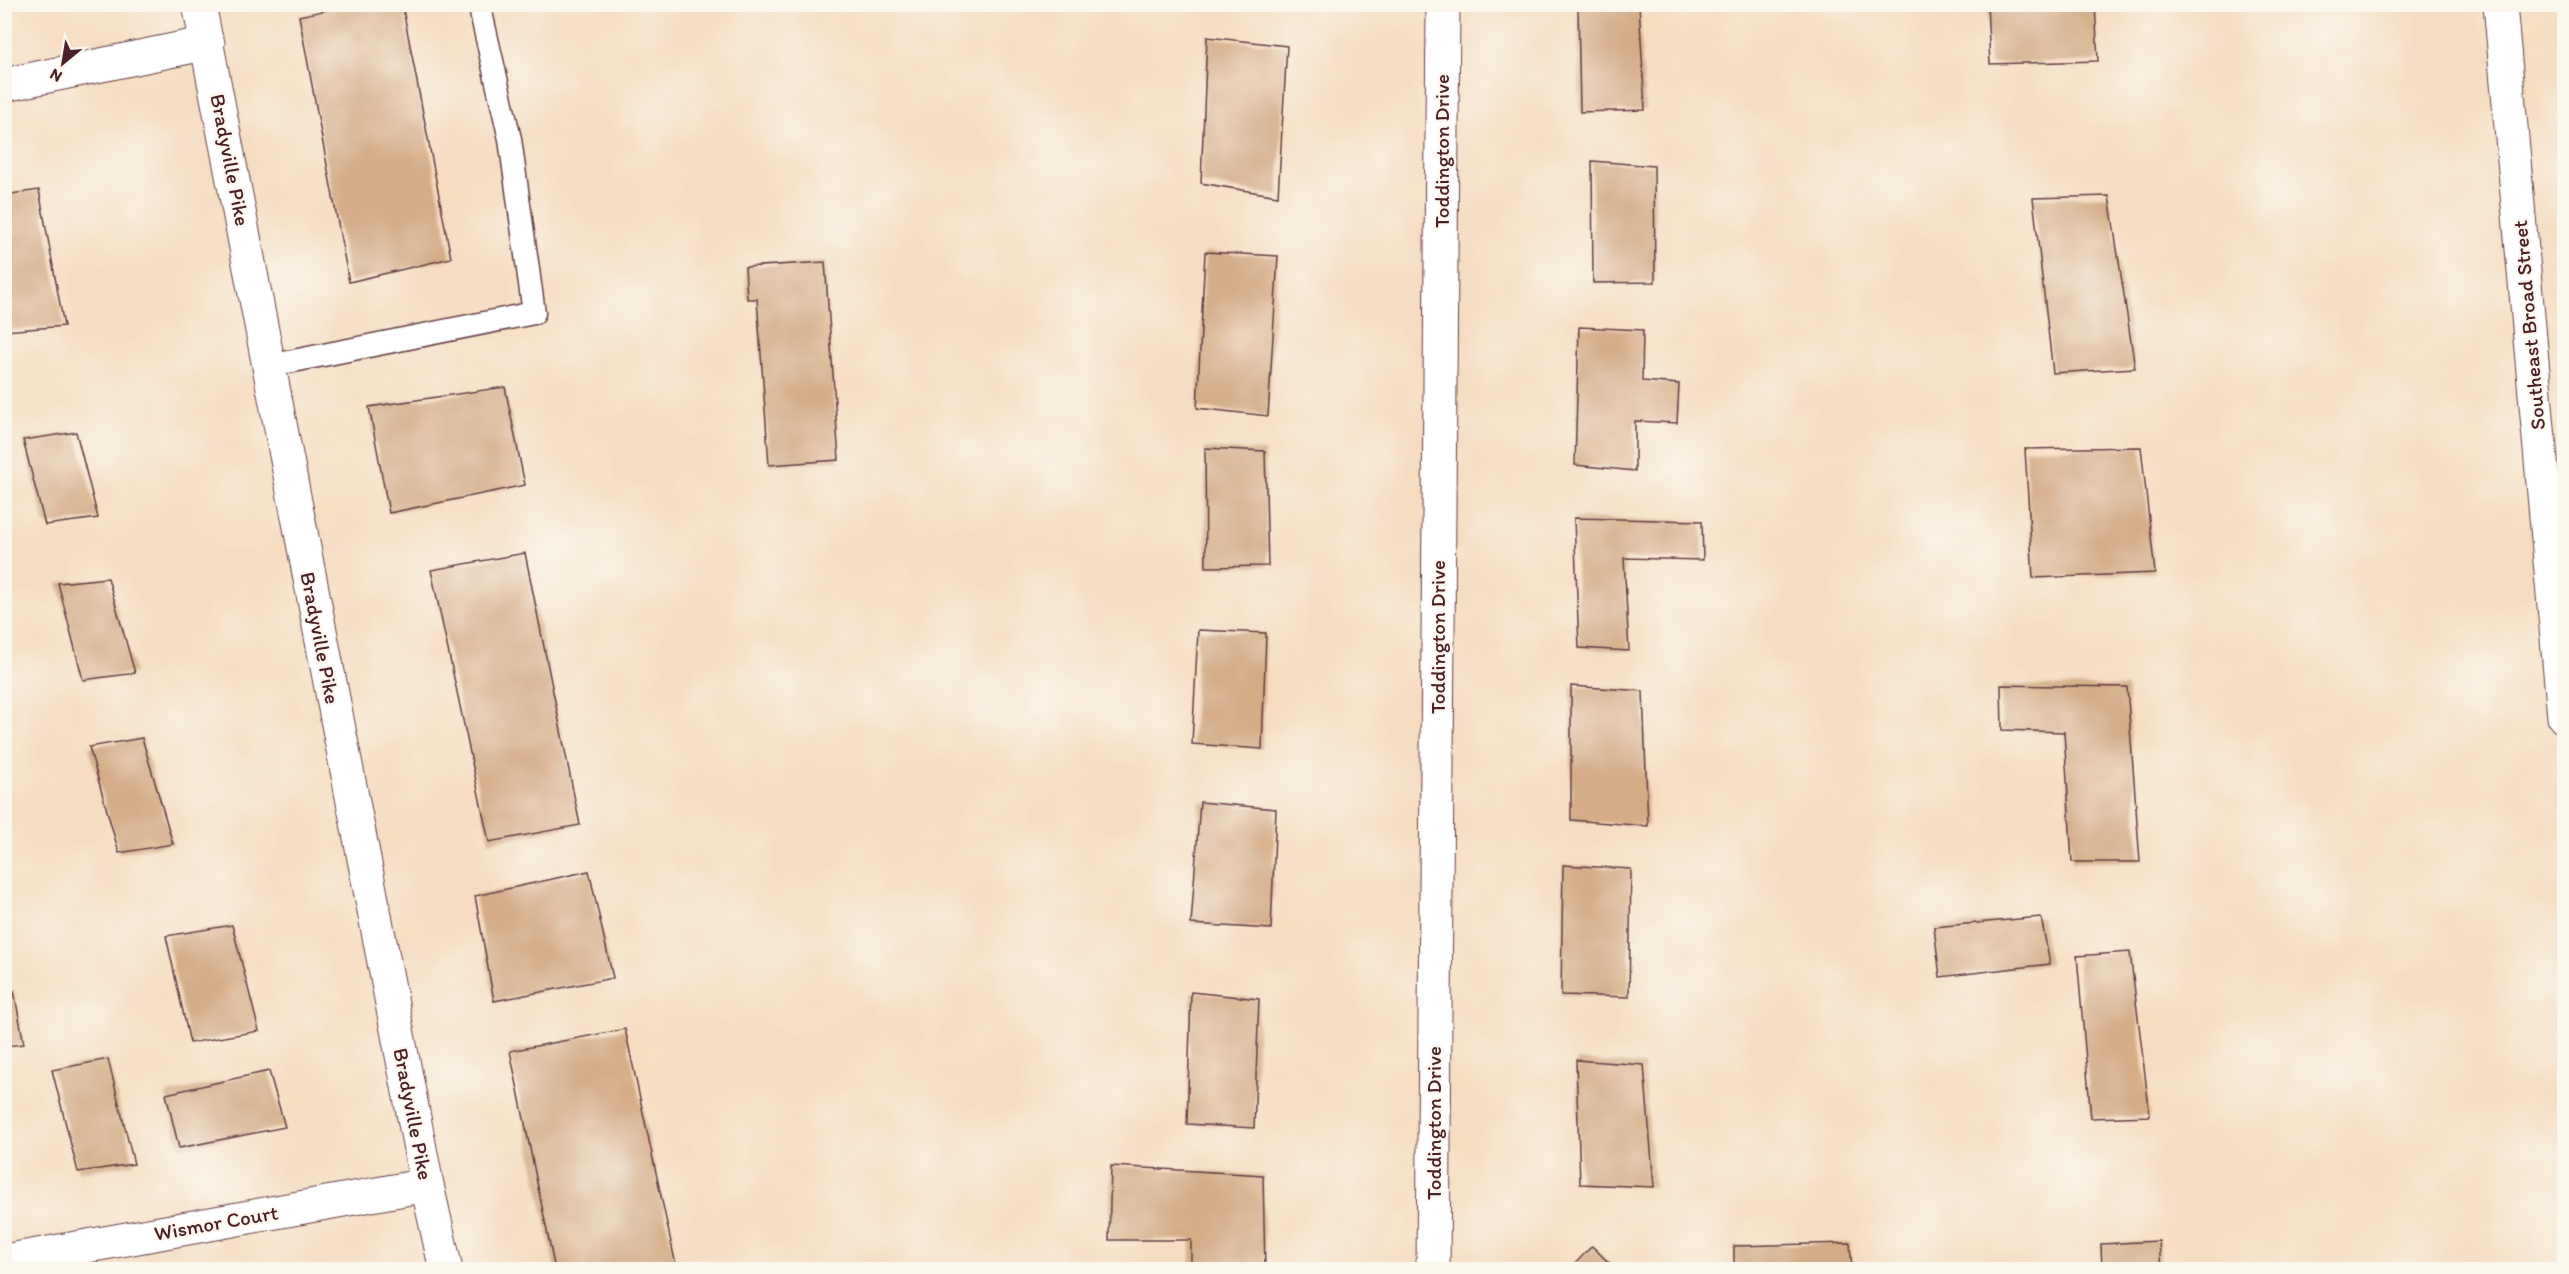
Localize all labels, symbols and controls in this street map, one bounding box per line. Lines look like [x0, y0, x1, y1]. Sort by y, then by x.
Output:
north arrow [33, 33, 93, 93]
text: N [46, 65, 65, 86]
street label: Toddington Drive [1429, 74, 1454, 228]
street label: Bradyville Pike [205, 92, 256, 228]
street label: Southeast Broad Street [2507, 219, 2550, 431]
street label: Toddington Drive [1425, 560, 1450, 714]
street label: Bradyville Pike [295, 570, 346, 706]
street label: Bradyville Pike [388, 1046, 439, 1182]
street label: Toddington Drive [1421, 1046, 1446, 1200]
street label: Wismor Court [152, 1199, 280, 1246]

